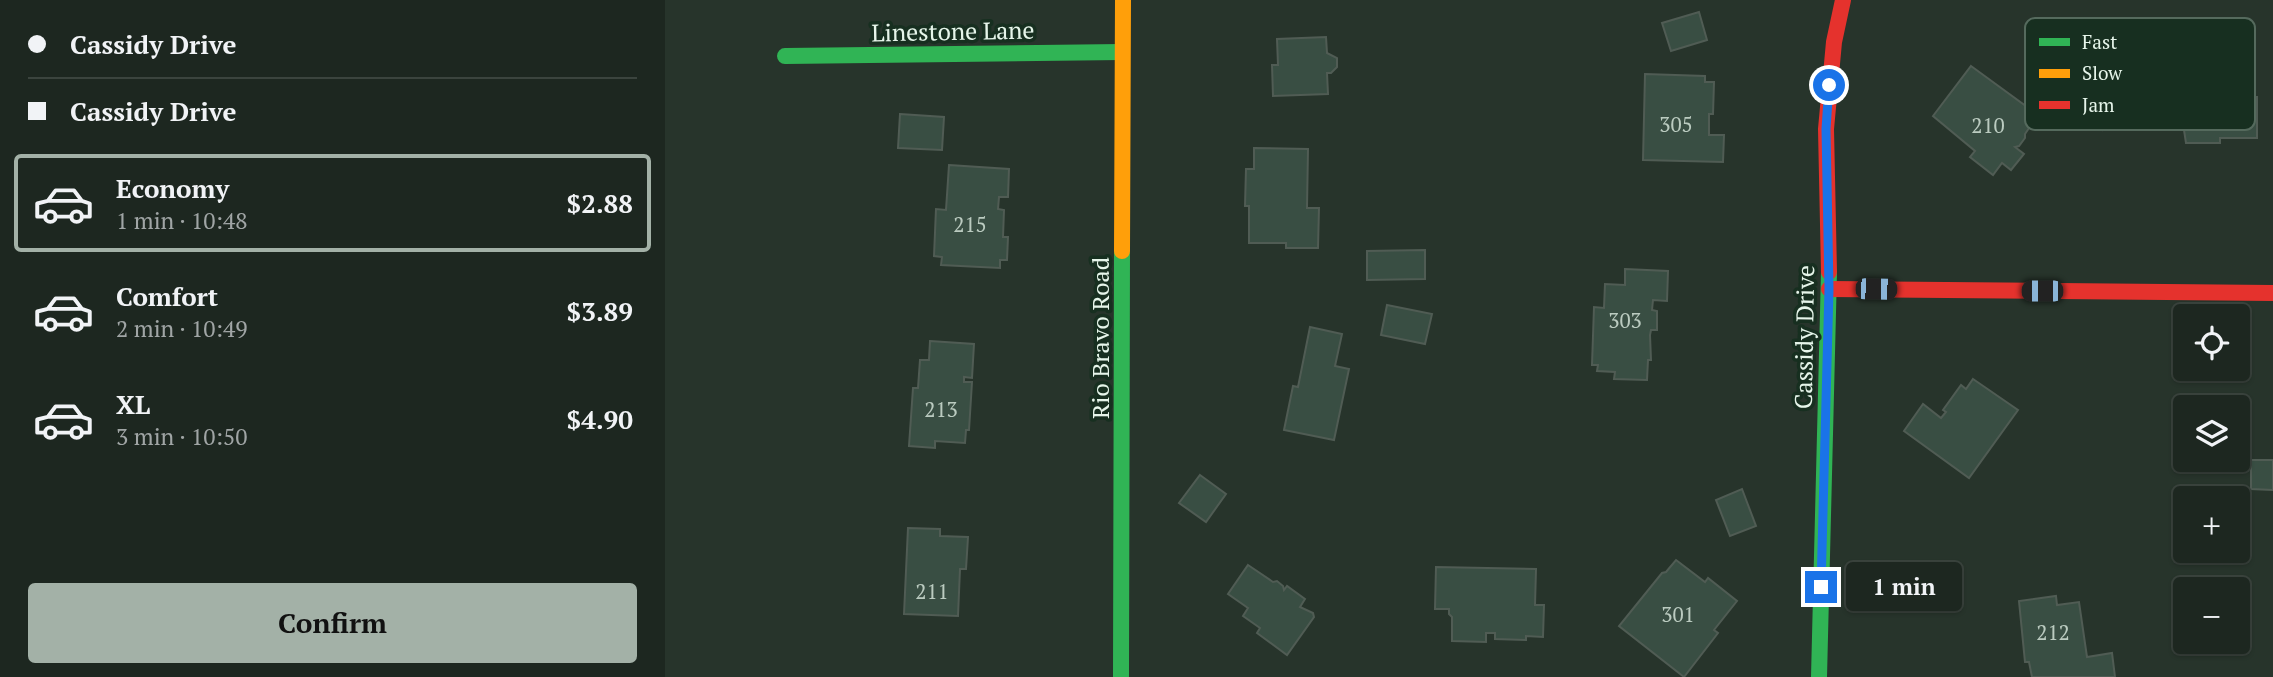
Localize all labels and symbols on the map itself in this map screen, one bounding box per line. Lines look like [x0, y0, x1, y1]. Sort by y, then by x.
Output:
street label: Linestone Lane [871, 14, 1035, 48]
legend [2025, 18, 2255, 130]
text: Fast [2082, 29, 2117, 54]
text: Slow [2082, 60, 2123, 85]
route start [1813, 69, 1845, 101]
text: Jam [2082, 92, 2115, 117]
house number: 305 [1659, 110, 1693, 138]
house number: 210 [1971, 111, 2005, 139]
house number: 215 [953, 210, 987, 238]
street label: Rio Bravo Road [1084, 257, 1116, 419]
street label: Cassidy Drive [1787, 265, 1821, 409]
car [1855, 278, 1898, 300]
car [2022, 281, 2064, 302]
house number: 303 [1608, 306, 1642, 334]
house number: 213 [924, 395, 958, 423]
callout: 1 min [1845, 562, 1961, 612]
route end [1805, 571, 1837, 603]
house number: 211 [915, 577, 949, 605]
house number: 301 [1661, 600, 1695, 628]
house number: 212 [2036, 618, 2070, 646]

